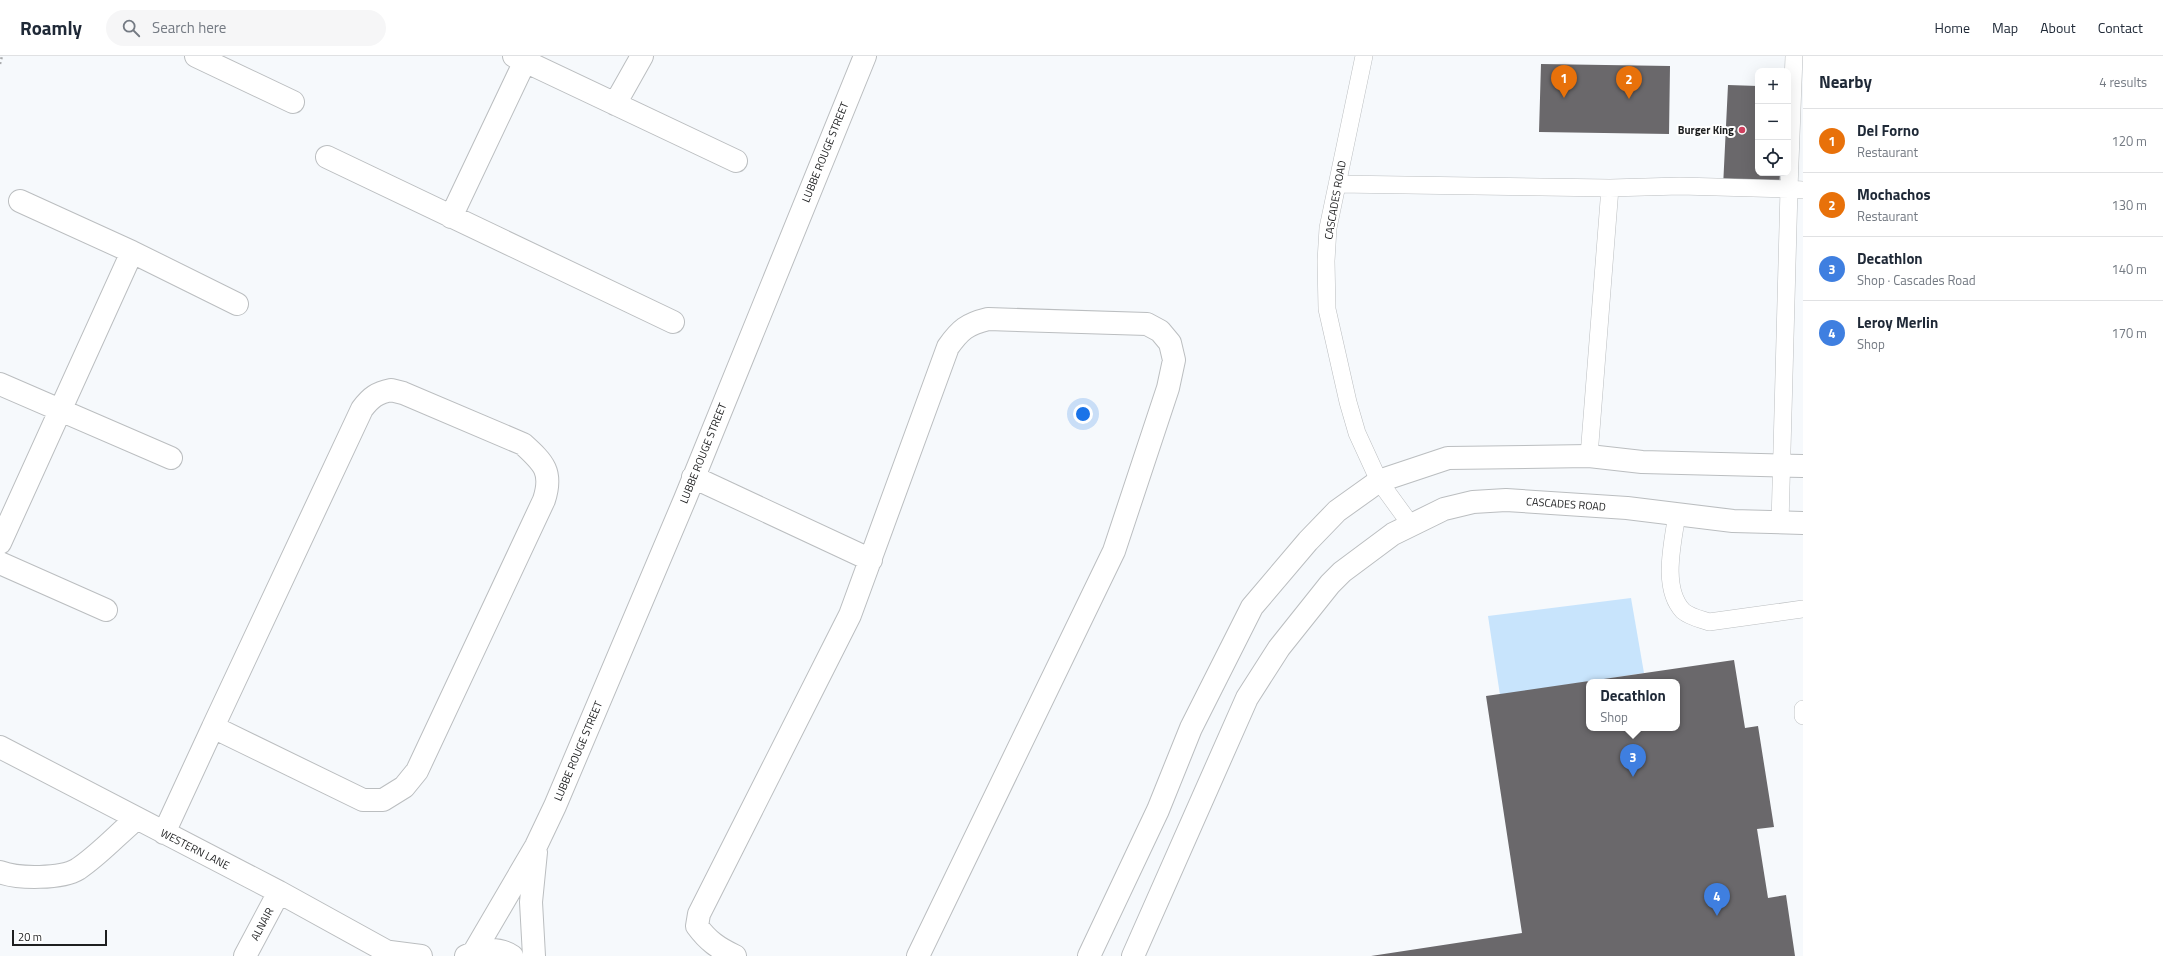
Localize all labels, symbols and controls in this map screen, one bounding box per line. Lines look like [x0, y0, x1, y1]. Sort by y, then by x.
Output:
search box [106, 10, 386, 46]
text: Roamly [20, 13, 82, 42]
text: Search here [152, 16, 226, 39]
icon: search [120, 17, 142, 39]
text: Home [1935, 17, 1970, 38]
text: Map [1992, 17, 2018, 38]
text: About [2040, 17, 2076, 38]
text: Contact [2098, 17, 2143, 38]
pin: 1 [1551, 65, 1577, 98]
pin: 2 [1616, 66, 1642, 99]
map controls [1755, 68, 1791, 176]
button: + [1755, 68, 1791, 104]
text: Nearby [1819, 69, 1872, 95]
text: 4 results [2099, 72, 2147, 92]
street label: LUBBE ROUGE STREET [798, 99, 853, 205]
button: − [1755, 104, 1791, 140]
text: Del Forno [1857, 119, 1919, 142]
place label: Burger King [1678, 122, 1734, 138]
marker: Burger King [1737, 125, 1747, 135]
text: 1 [1828, 131, 1836, 151]
text: 120 m [2111, 131, 2147, 151]
button: locate [1755, 140, 1791, 176]
text: Restaurant [1857, 142, 1918, 162]
street label: CASCADES ROAD [1320, 159, 1350, 241]
text: Mochachos [1857, 183, 1930, 206]
text: 2 [1828, 195, 1836, 215]
text: 130 m [2111, 195, 2147, 215]
text: Restaurant [1857, 206, 1918, 226]
text: Decathlon [1857, 247, 1923, 270]
text: 3 [1828, 259, 1836, 279]
text: 140 m [2111, 259, 2147, 279]
text: Shop · Cascades Road [1857, 270, 1976, 290]
text: Leroy Merlin [1857, 311, 1938, 334]
text: 4 [1828, 323, 1836, 343]
text: 170 m [2111, 323, 2147, 343]
text: Shop [1857, 334, 1885, 354]
street label: LUBBE ROUGE STREET [676, 400, 731, 506]
your location [1073, 404, 1093, 424]
street label: CASCADES ROAD [1526, 493, 1606, 515]
popup [1586, 679, 1680, 731]
text: Decathlon [1600, 684, 1666, 707]
street label: LUBBE ROUGE STREET [550, 698, 606, 803]
text: Shop [1600, 707, 1628, 727]
pin: 3 [1620, 744, 1646, 777]
street label: WESTERN LANE [158, 825, 232, 873]
pin: 4 [1704, 883, 1730, 916]
street label: ALNAIR [247, 904, 277, 943]
scale bar [12, 928, 107, 947]
text: 20 m [18, 929, 42, 945]

